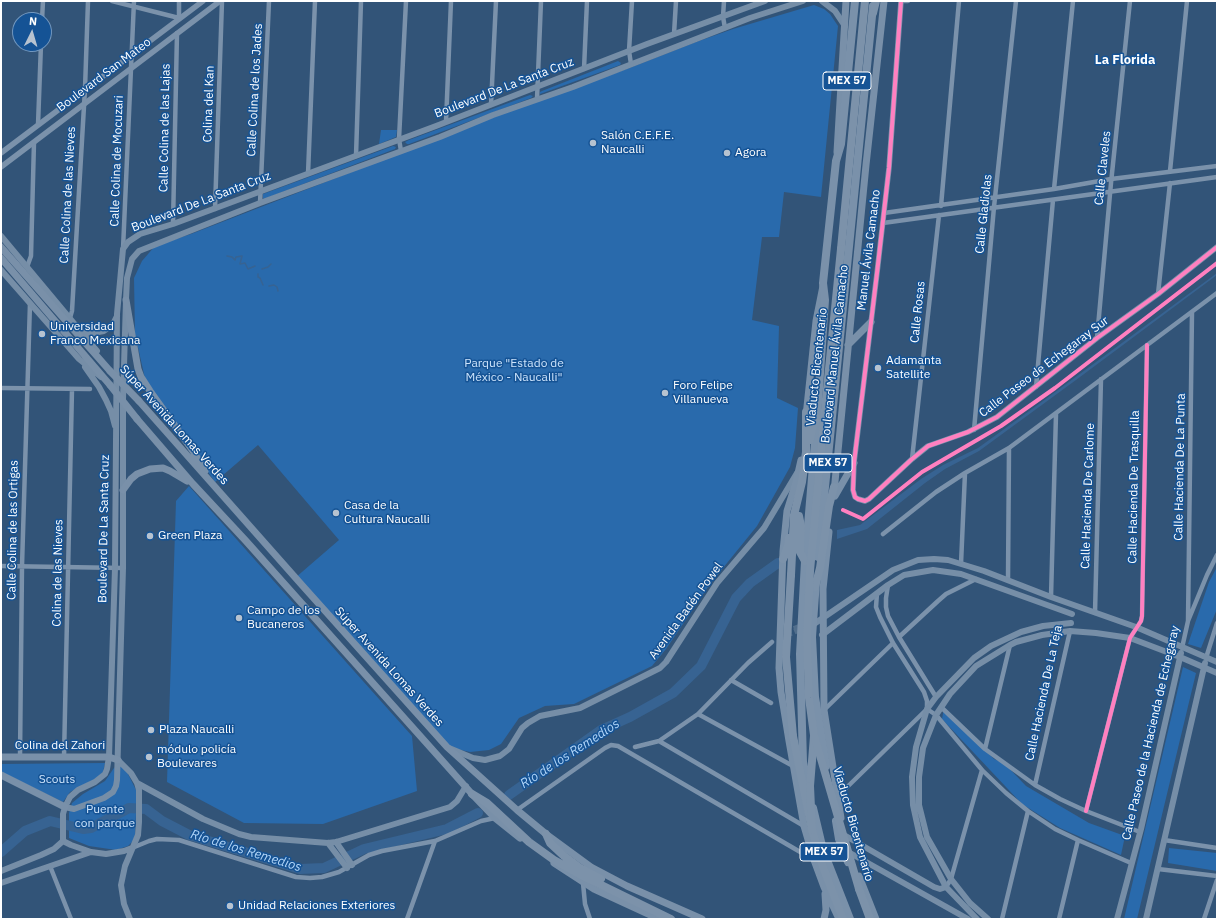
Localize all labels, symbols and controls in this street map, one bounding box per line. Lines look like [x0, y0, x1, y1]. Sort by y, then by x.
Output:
north arrow [12, 12, 52, 52]
text: N [28, 14, 38, 28]
street label: Calle Colina de los Jades [244, 23, 266, 157]
street label: Boulevard San Mateo [54, 35, 154, 115]
district label: La Florida [1095, 52, 1155, 68]
street label: Boulevard De La Santa Cruz [432, 55, 576, 121]
street label: Calle Colina de las Lajas [157, 64, 173, 192]
street label: Colina del Kan [200, 65, 218, 143]
road number: MEX 57 [823, 72, 871, 90]
street label: Calle Colina de Mocuzari [108, 95, 126, 227]
street label: Calle Colina de las Nieves [57, 126, 79, 264]
place label: Salón C.E.F.E. Naucalli [601, 129, 674, 157]
street label: Calle Claveles [1092, 130, 1114, 206]
marker: Salón C.E.F.E. Naucalli [588, 138, 598, 148]
place label: Agora [735, 146, 766, 160]
marker: Agora [722, 148, 732, 158]
street label: Boulevard De La Santa Cruz [129, 169, 273, 235]
street label: Calle Gladiolas [973, 173, 995, 255]
street label: Manuel Ávila Camacho [854, 189, 884, 311]
street label: Boulevard Manuel Ávila Camacho [818, 264, 852, 444]
street label: Calle Rosas [908, 280, 928, 344]
street label: Viaducto Bicentenario [804, 307, 830, 427]
street label: Calle Paseo de Echegaray Sur [976, 314, 1112, 420]
place label: Universidad Franco Mexicana [50, 320, 141, 348]
marker: Universidad Franco Mexicana [37, 329, 47, 339]
place label: Adamanta Satellite [886, 354, 941, 382]
park label: Parque "Estado de México - Naucalli" [464, 357, 564, 385]
street label: Súper Avenida Lomas Verdes [117, 362, 231, 488]
marker: Adamanta Satellite [873, 363, 883, 373]
place label: Foro Felipe Villanueva [673, 379, 733, 407]
marker: Foro Felipe Villanueva [660, 388, 670, 398]
street label: Calle Hacienda De La Punta [1172, 393, 1188, 541]
street label: Calle Hacienda De Trasquilla [1125, 410, 1143, 564]
street label: Calle Hacienda De Carlome [1078, 423, 1098, 569]
road number: MEX 57 [804, 454, 852, 472]
street label: Boulevard De La Santa Cruz [96, 455, 112, 603]
street label: Calle Colina de las Ortigas [5, 460, 21, 600]
place label: Casa de la Cultura Naucalli [344, 499, 430, 527]
marker: Casa de la Cultura Naucalli [331, 508, 341, 518]
street label: Colina de las Nieves [50, 519, 66, 627]
place label: Green Plaza [158, 529, 222, 543]
marker: Green Plaza [145, 531, 155, 541]
street label: Avenida Badén Powel [646, 560, 726, 662]
place label: Campo de los Bucaneros [247, 604, 320, 632]
street label: Súper Avenida Lomas Verdes [332, 604, 446, 730]
marker: Campo de los Bucaneros [234, 613, 244, 623]
street label: Calle Hacienda De La Teja [1023, 624, 1065, 762]
street label: Calle Paseo de la Hacienda de Echegaray [1119, 624, 1183, 842]
water label: Río de los Remedios [517, 716, 623, 792]
place label: Plaza Naucalli [159, 723, 234, 737]
marker: Plaza Naucalli [146, 725, 156, 735]
street label: Colina del Zahori [15, 739, 105, 753]
place label: módulo policía Boulevares [157, 743, 236, 771]
marker: módulo policía Boulevares [144, 752, 154, 762]
street label: Viaducto Bicentenario [830, 765, 876, 883]
park label: Scouts [39, 773, 75, 787]
park label: Puente con parque [75, 803, 135, 831]
water label: Río de los Remedios [189, 827, 303, 875]
road number: MEX 57 [800, 843, 848, 861]
place label: Unidad Relaciones Exteriores [238, 899, 395, 913]
marker: Unidad Relaciones Exteriores [225, 901, 235, 911]

